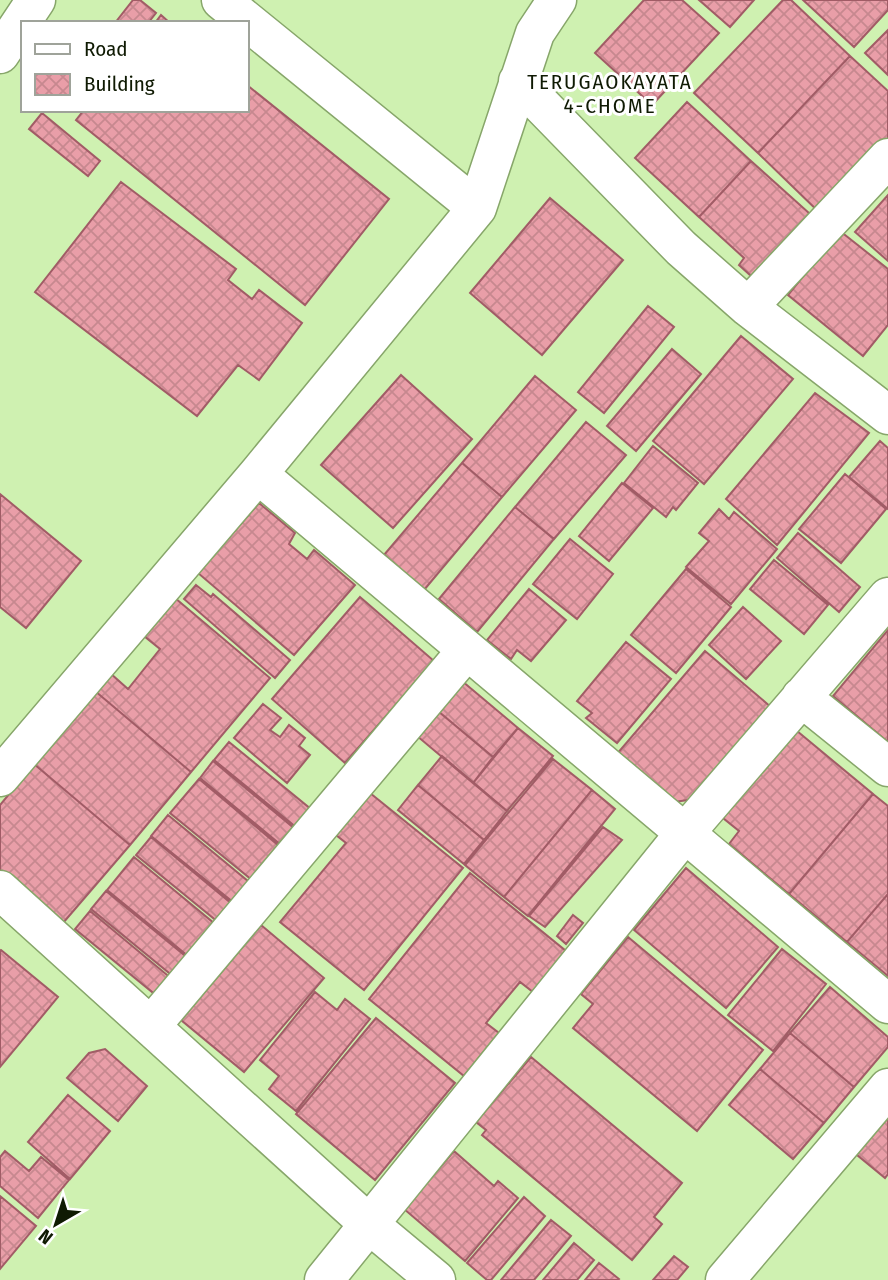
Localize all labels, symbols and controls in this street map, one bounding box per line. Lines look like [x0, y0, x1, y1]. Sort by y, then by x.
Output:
legend [21, 21, 248, 112]
text: Road [84, 36, 128, 62]
district label: TERUGAOKAYATA 4-CHOME [527, 69, 693, 119]
text: Building [84, 71, 155, 97]
north arrow [21, 1189, 91, 1259]
text: N [34, 1224, 57, 1249]

